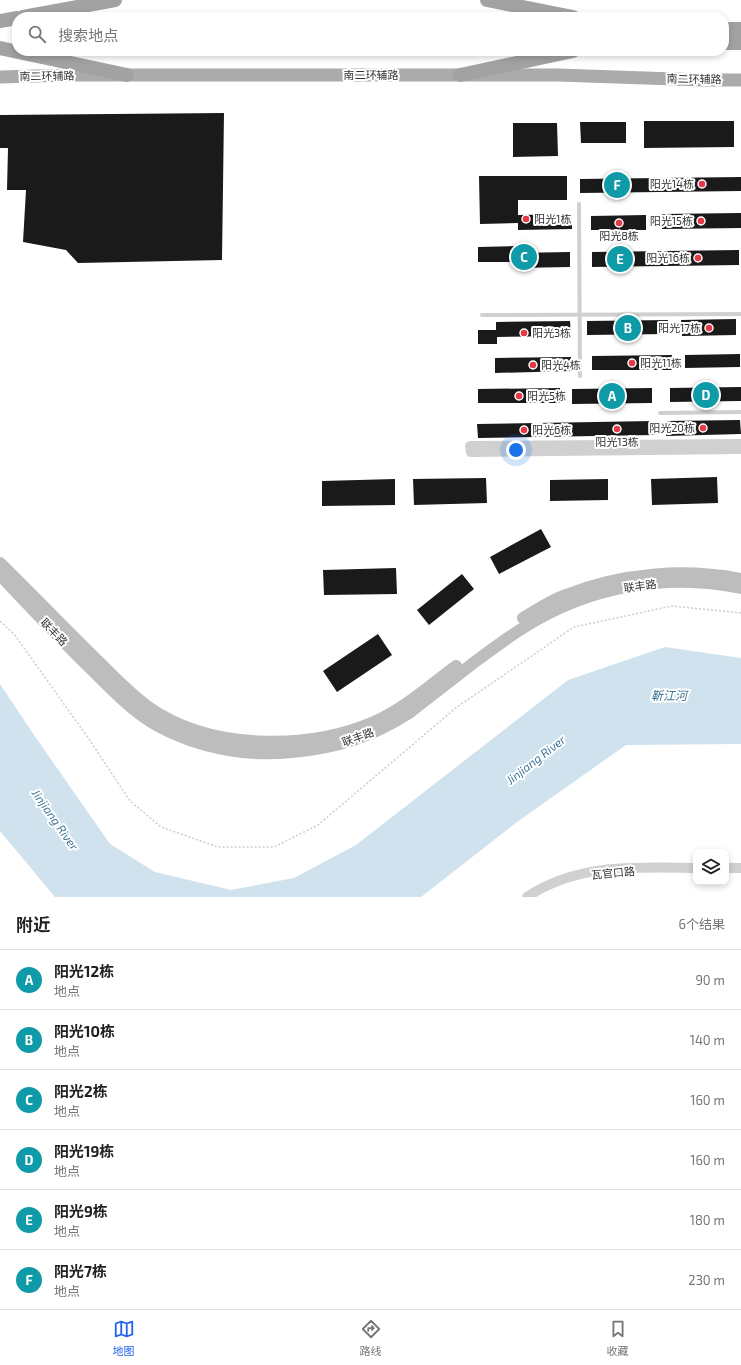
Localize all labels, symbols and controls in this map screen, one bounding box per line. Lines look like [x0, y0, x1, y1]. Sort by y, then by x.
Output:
search box [12, 12, 729, 56]
icon: search [26, 23, 48, 45]
text: 搜索地点 [58, 26, 118, 44]
street label: 南二环辅路 [344, 68, 399, 81]
street label: 南二环辅路 [19, 69, 75, 82]
street label: 南二环辅路 [666, 72, 722, 85]
pin: F [604, 170, 630, 200]
place label: 阳光14栋 [650, 177, 694, 190]
marker: 阳光14栋 [697, 179, 707, 189]
place label: 阳光1栋 [534, 212, 571, 225]
marker: 阳光1栋 [521, 214, 531, 224]
place label: 阳光15栋 [650, 214, 693, 227]
marker: 阳光15栋 [696, 216, 706, 226]
marker: 阳光8栋 [614, 218, 624, 228]
place label: 阳光8栋 [599, 229, 639, 242]
pin: C [511, 242, 537, 272]
pin: E [607, 244, 633, 274]
place label: 阳光16栋 [646, 251, 690, 264]
marker: 阳光16栋 [693, 253, 703, 263]
pin: B [615, 313, 641, 343]
place label: 阳光17栋 [658, 321, 701, 334]
marker: 阳光17栋 [704, 323, 714, 333]
place label: 阳光3栋 [532, 326, 571, 339]
marker: 阳光3栋 [519, 328, 529, 338]
place label: 阳光11栋 [640, 356, 682, 369]
place label: 阳光4栋 [541, 358, 581, 371]
marker: 阳光11栋 [627, 358, 637, 368]
marker: 阳光4栋 [528, 360, 538, 370]
pin: D [693, 380, 719, 410]
pin: A [599, 381, 625, 411]
place label: 阳光5栋 [527, 389, 566, 402]
marker: 阳光5栋 [514, 391, 524, 401]
place label: 阳光20栋 [649, 421, 695, 434]
place label: 阳光6栋 [532, 423, 571, 436]
marker: 阳光20栋 [698, 423, 708, 433]
marker: 阳光13栋 [612, 424, 622, 434]
marker: 阳光6栋 [519, 425, 529, 435]
place label: 阳光13栋 [595, 435, 639, 448]
your location [506, 440, 526, 460]
street label: 联丰路 [623, 577, 657, 594]
street label: 联丰路 [38, 615, 70, 648]
water label: 靳江河 [651, 688, 689, 702]
street label: 联丰路 [340, 725, 376, 748]
water label: Jinjiang River [502, 732, 569, 788]
water label: Jinjiang River [28, 785, 82, 853]
map controls [693, 849, 729, 885]
button: layers [693, 849, 729, 885]
street label: 瓦官口路 [590, 864, 635, 881]
text: 附近 [16, 914, 50, 934]
text: 6个结果 [679, 916, 725, 932]
text: 阳光12栋 [54, 962, 114, 980]
text: A [25, 972, 33, 988]
text: 90 m [695, 972, 725, 988]
text: 地点 [54, 983, 80, 999]
text: 阳光10栋 [54, 1022, 115, 1040]
text: B [25, 1032, 33, 1048]
text: 140 m [690, 1032, 725, 1048]
text: 地点 [54, 1043, 80, 1059]
text: 阳光2栋 [54, 1082, 108, 1100]
text: C [25, 1092, 33, 1108]
text: 160 m [690, 1092, 725, 1108]
text: 地点 [54, 1103, 80, 1119]
text: 阳光19栋 [54, 1142, 114, 1160]
text: D [25, 1152, 33, 1168]
text: 160 m [690, 1152, 725, 1168]
text: 地点 [54, 1163, 80, 1179]
text: 阳光9栋 [54, 1202, 108, 1220]
text: E [25, 1212, 33, 1228]
text: 180 m [690, 1212, 725, 1228]
text: 地点 [54, 1223, 80, 1239]
text: 阳光7栋 [54, 1262, 107, 1280]
text: F [25, 1272, 33, 1288]
text: 230 m [688, 1272, 725, 1288]
text: 地点 [54, 1283, 80, 1299]
tab: 地图 [113, 1318, 135, 1358]
tab: 路线 [360, 1318, 382, 1358]
tab: 收藏 [607, 1318, 629, 1358]

